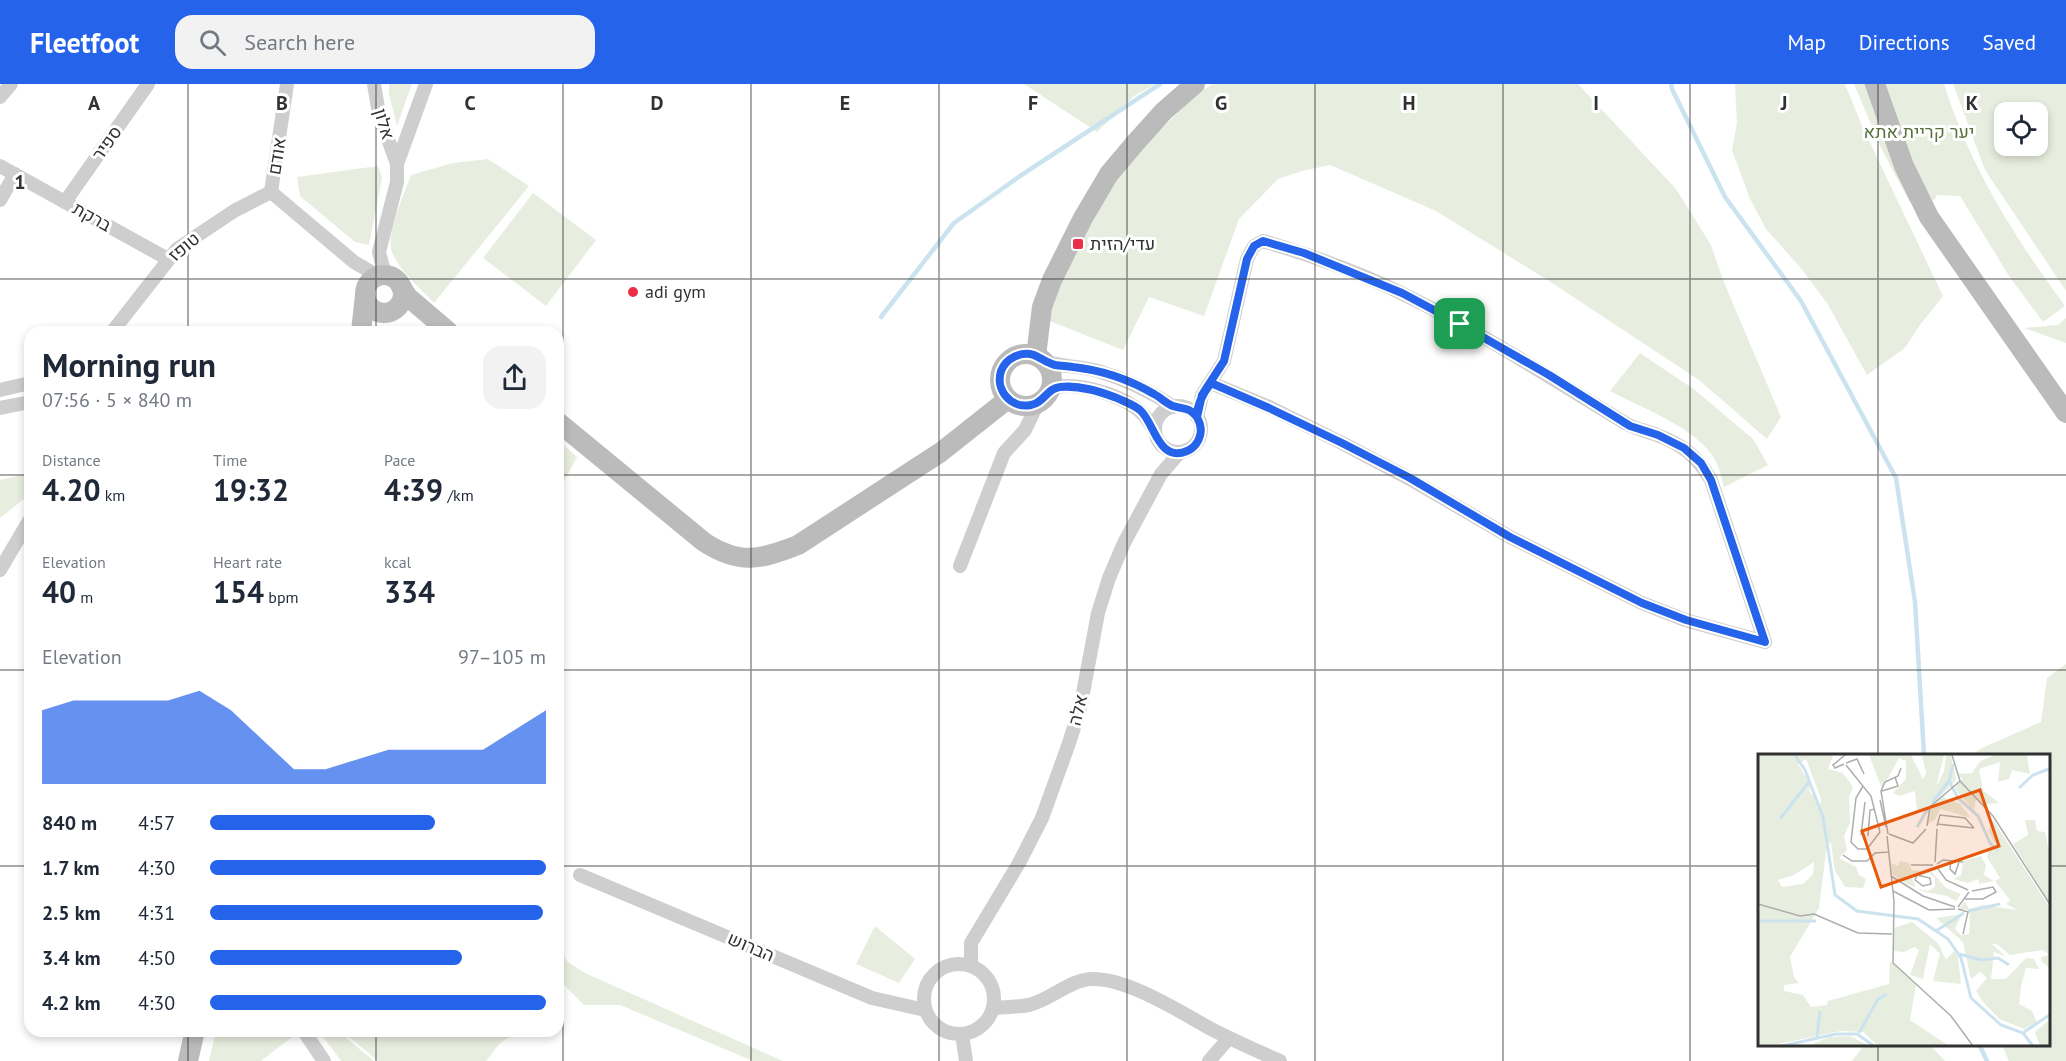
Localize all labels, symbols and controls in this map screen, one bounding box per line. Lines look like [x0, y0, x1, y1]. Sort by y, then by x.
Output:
search box [175, 15, 595, 69]
text: Fleetfoot [30, 24, 139, 61]
icon: search [196, 26, 229, 59]
text: Search here [244, 28, 355, 56]
text: Map [1787, 29, 1826, 56]
text: Directions [1859, 29, 1950, 56]
text: Saved [1983, 29, 2036, 56]
text: A [88, 90, 101, 116]
text: B [276, 90, 288, 116]
text: C [464, 90, 476, 116]
text: D [651, 90, 664, 116]
text: E [840, 90, 850, 116]
text: F [1028, 90, 1038, 116]
text: G [1215, 90, 1227, 116]
text: H [1402, 90, 1416, 116]
text: I [1593, 90, 1599, 116]
text: J [1780, 90, 1787, 116]
text: K [1966, 90, 1979, 116]
map controls [1994, 102, 2048, 156]
button: locate [1994, 102, 2048, 156]
street label: אלון [369, 106, 400, 142]
park label: יער קריית אתא [1864, 120, 1974, 143]
street label: ספיר [87, 121, 127, 164]
street label: אודם [262, 136, 291, 176]
text: 1 [14, 169, 26, 195]
street label: ברקת [69, 197, 116, 237]
street label: טופז [163, 227, 204, 266]
place label: עדי/הזית [1090, 232, 1155, 255]
marker: עדי/הזית [1071, 237, 1085, 251]
place label: adi gym [645, 280, 706, 303]
marker: adi gym [626, 285, 640, 299]
pin [1434, 298, 1485, 349]
icon: arrive [1443, 307, 1476, 340]
text: Morning run [42, 343, 216, 386]
button: share [483, 346, 546, 409]
text: 07:56 · 5 × 840 m [42, 387, 192, 413]
text: Distance [42, 450, 101, 470]
text: Time [213, 450, 247, 470]
text: Pace [384, 450, 415, 470]
text: 4.20 [42, 470, 100, 509]
text: 19:32 [213, 470, 289, 509]
text: 4:39 [384, 470, 443, 509]
text: km [100, 485, 125, 505]
text: /km [443, 485, 474, 505]
text: Elevation [42, 552, 106, 572]
text: Heart rate [213, 552, 282, 572]
text: kcal [384, 552, 411, 572]
text: 40 [42, 572, 76, 611]
text: 154 [213, 572, 264, 611]
text: 334 [384, 572, 435, 611]
text: m [76, 587, 93, 607]
text: bpm [264, 587, 299, 607]
text: Elevation [42, 644, 122, 670]
text: 97–105 m [458, 644, 546, 670]
street label: אלה [1063, 692, 1092, 728]
inset map [1758, 754, 2051, 1046]
text: 840 m [42, 810, 97, 836]
text: 4:57 [138, 810, 175, 836]
text: 1.7 km [42, 855, 100, 881]
text: 4:30 [138, 855, 175, 881]
text: 2.5 km [42, 900, 101, 926]
text: 4:31 [138, 900, 175, 926]
street label: הברוש [724, 926, 778, 967]
text: 3.4 km [42, 945, 101, 971]
text: 4:50 [138, 945, 175, 971]
text: 4.2 km [42, 990, 101, 1016]
text: 4:30 [138, 990, 175, 1016]

